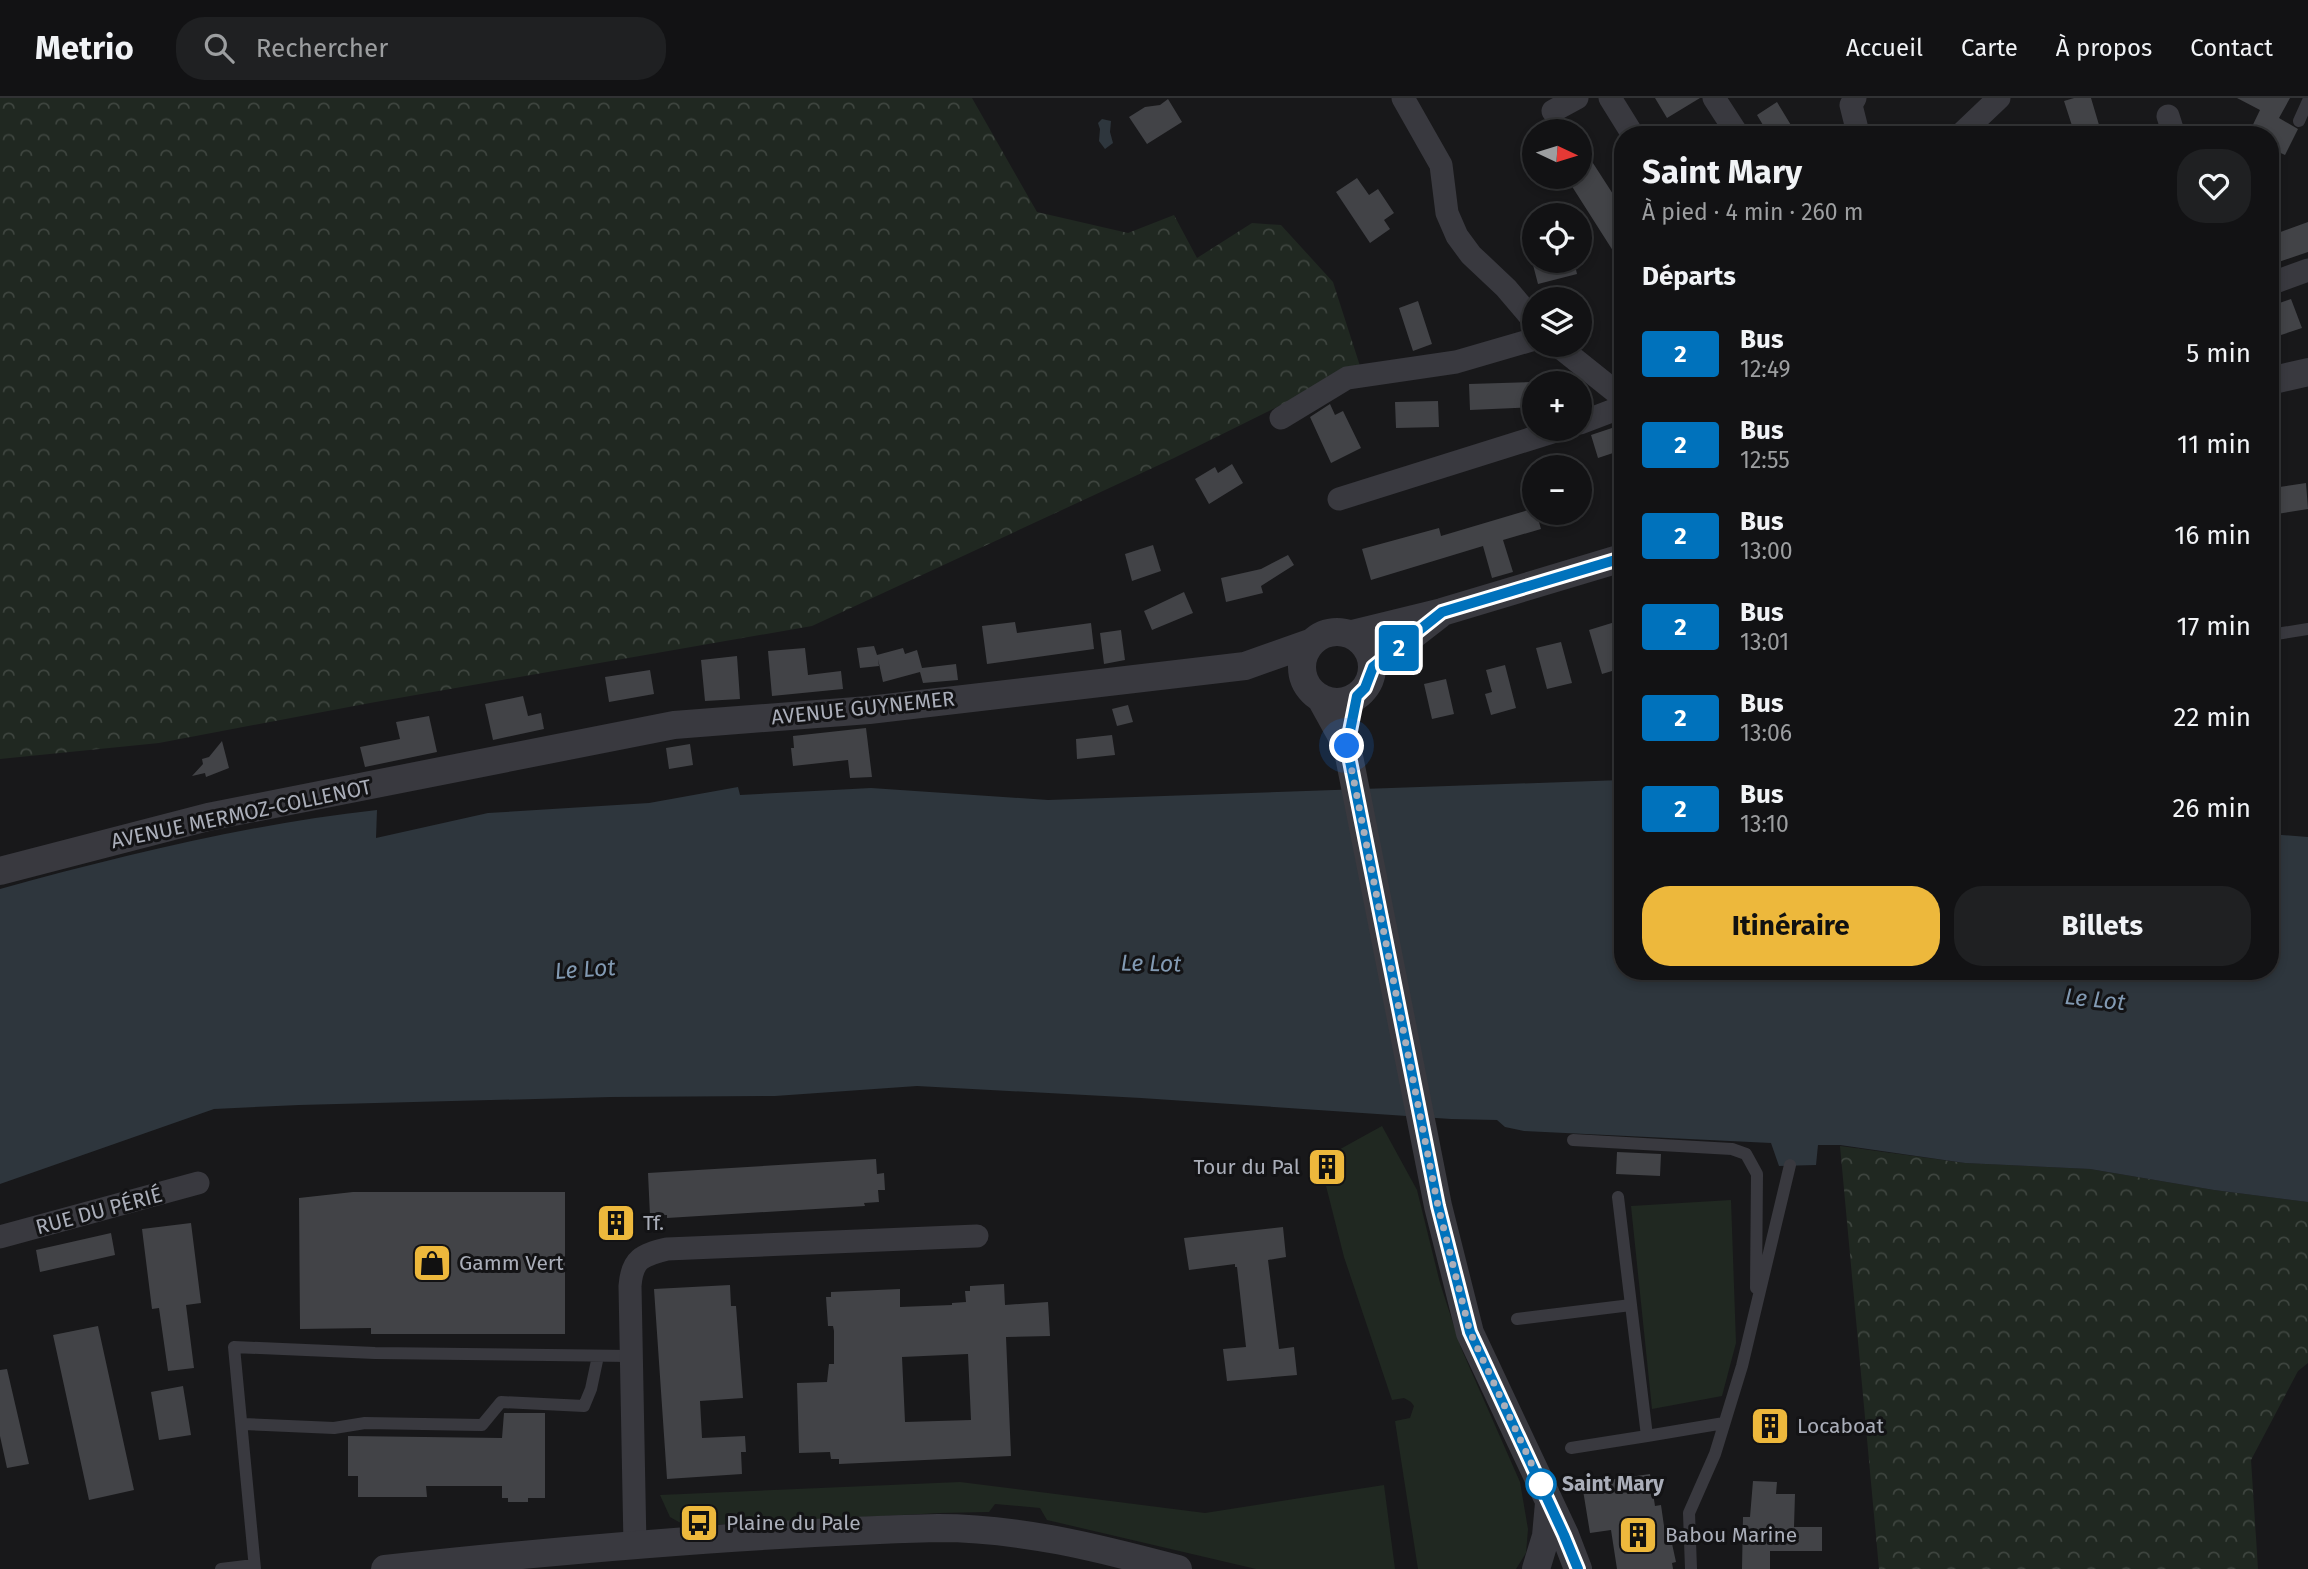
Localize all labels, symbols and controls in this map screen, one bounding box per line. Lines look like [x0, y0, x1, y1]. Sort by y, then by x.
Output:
search box [176, 17, 666, 80]
text: Metrio [35, 28, 134, 68]
icon: search [200, 29, 238, 67]
text: Rechercher [256, 33, 388, 64]
text: Accueil [1846, 34, 1923, 62]
text: Carte [1961, 34, 2018, 62]
text: À propos [2056, 34, 2152, 62]
text: Contact [2190, 34, 2273, 62]
north arrow [1522, 119, 1592, 189]
map controls [1522, 119, 1592, 525]
button: heart [2177, 149, 2251, 223]
text: Saint Mary [1642, 152, 1802, 192]
text: À pied · 4 min · 260 m [1642, 198, 1863, 226]
button: locate [1522, 203, 1592, 273]
text: Départs [1642, 261, 1736, 292]
button: layers [1522, 287, 1592, 357]
text: Bus [1740, 324, 1783, 355]
text: 5 min [2186, 338, 2251, 369]
text: 2 [1674, 340, 1687, 368]
text: 12:49 [1740, 355, 1791, 383]
button: + [1522, 371, 1592, 441]
text: Bus [1740, 415, 1783, 446]
text: 11 min [2177, 429, 2251, 460]
text: 2 [1674, 431, 1687, 459]
text: 12:55 [1740, 446, 1790, 474]
button: − [1522, 455, 1592, 525]
text: Bus [1740, 506, 1783, 537]
text: 16 min [2174, 520, 2251, 551]
text: 2 [1674, 522, 1687, 550]
text: 13:00 [1740, 537, 1793, 565]
text: Bus [1740, 597, 1783, 628]
text: 17 min [2176, 611, 2251, 642]
text: 2 [1674, 613, 1687, 641]
line badge: 2 [1376, 625, 1422, 671]
text: 13:01 [1740, 628, 1789, 656]
text: 2 [1393, 634, 1405, 662]
street label: AVENUE GUYNEMER [770, 685, 956, 731]
text: Bus [1740, 688, 1783, 719]
text: 22 min [2174, 702, 2251, 733]
text: 2 [1674, 704, 1687, 732]
text: 13:06 [1740, 719, 1792, 747]
your location [1329, 728, 1364, 763]
street label: AVENUE MERMOZ-COLLENOT [108, 774, 374, 854]
text: Bus [1740, 779, 1783, 810]
text: 26 min [2173, 793, 2251, 824]
text: 2 [1674, 795, 1687, 823]
text: 13:10 [1740, 810, 1789, 838]
button: Itinéraire [1642, 886, 1940, 966]
button: Billets [1954, 886, 2251, 966]
water label: Le Lot [1120, 948, 1182, 978]
water label: Le Lot [554, 953, 617, 985]
water label: Le Lot [2063, 982, 2128, 1016]
building icon: Tour du Pal [1306, 1146, 1348, 1188]
place label: Tour du Pal [1193, 1154, 1300, 1180]
street label: RUE DU PÉRIÉ [33, 1182, 165, 1240]
building icon: Tf. [595, 1202, 637, 1244]
place label: Tf. [643, 1210, 664, 1236]
shop icon: Gamm Vert [411, 1242, 453, 1284]
place label: Gamm Vert [459, 1250, 564, 1276]
building icon: Locaboat [1749, 1405, 1791, 1447]
place label: Locaboat [1797, 1413, 1884, 1439]
marker: Saint Mary [1526, 1469, 1556, 1499]
place label: Saint Mary [1562, 1471, 1664, 1497]
bus stop icon: Plaine du Pale [678, 1502, 720, 1544]
place label: Plaine du Pale [726, 1510, 861, 1536]
building icon: Babou Marine [1617, 1514, 1659, 1556]
place label: Babou Marine [1665, 1522, 1797, 1548]

